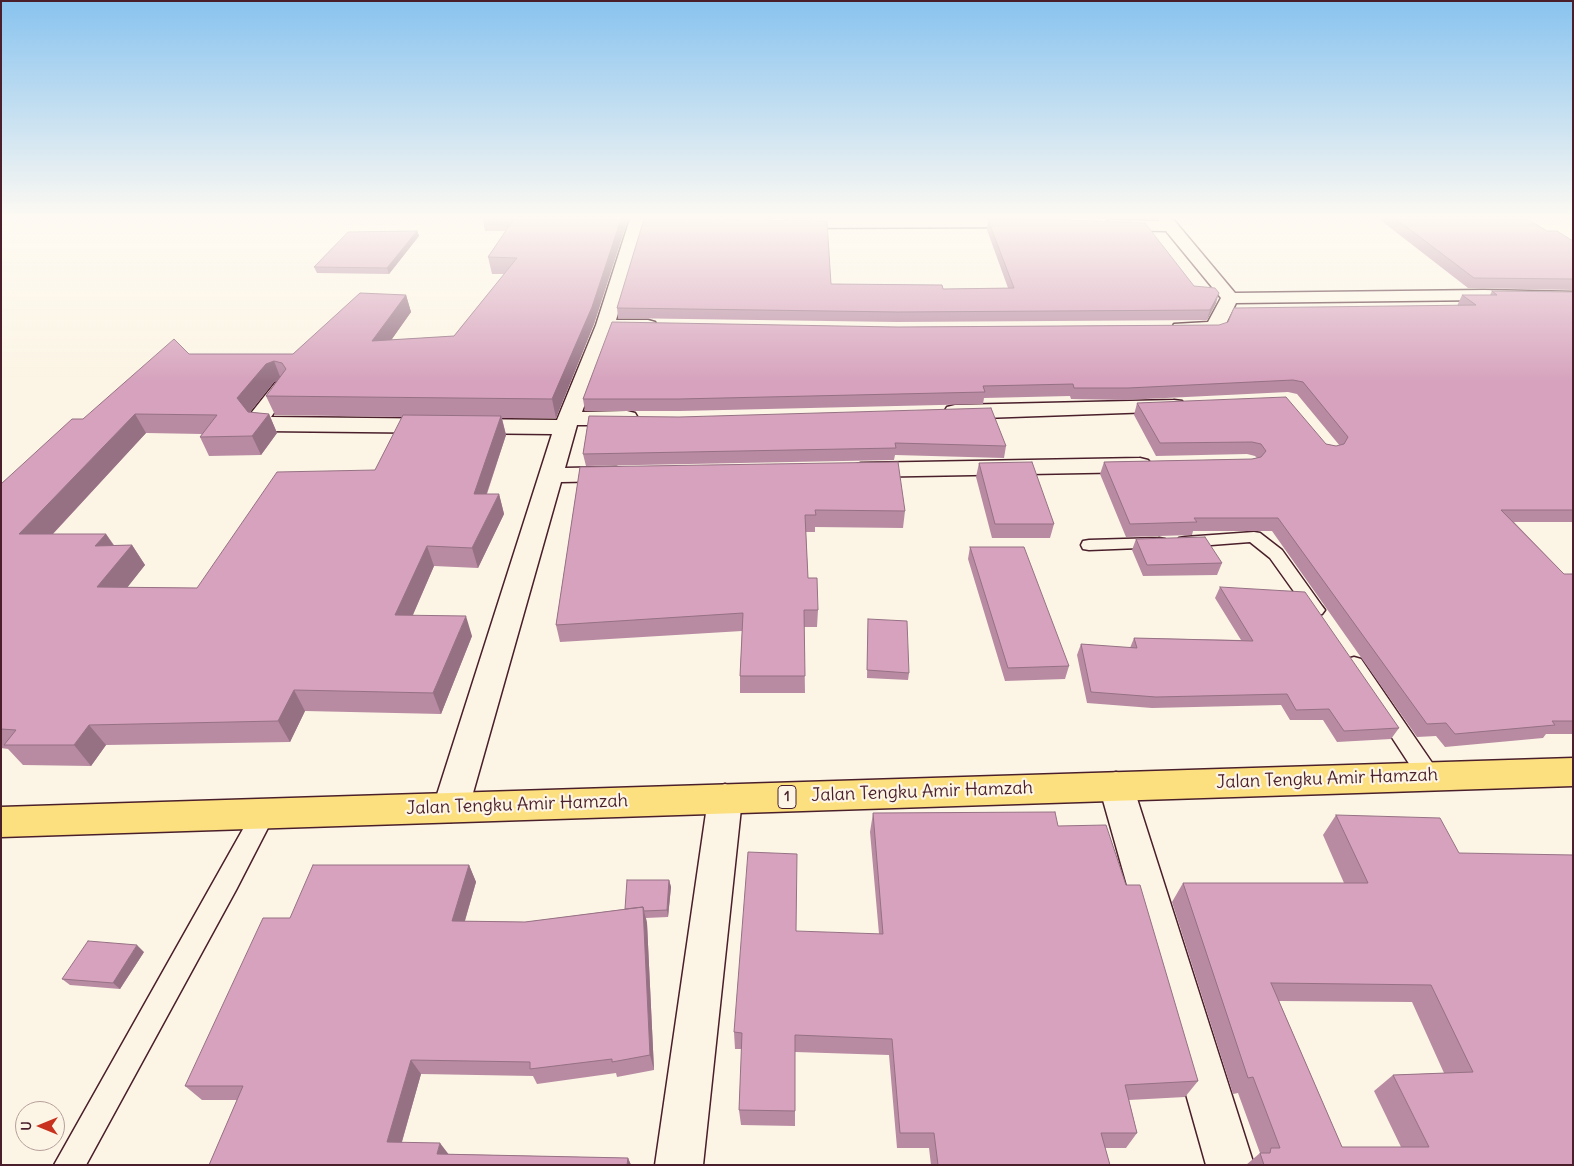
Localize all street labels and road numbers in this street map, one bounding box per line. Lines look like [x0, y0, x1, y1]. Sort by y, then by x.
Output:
street label: Jalan Tengku Amir Hamzah [1216, 764, 1438, 794]
street label: Jalan Tengku Amir Hamzah [811, 777, 1033, 807]
road number: 1 [778, 786, 796, 809]
street label: Jalan Tengku Amir Hamzah [406, 790, 628, 820]

